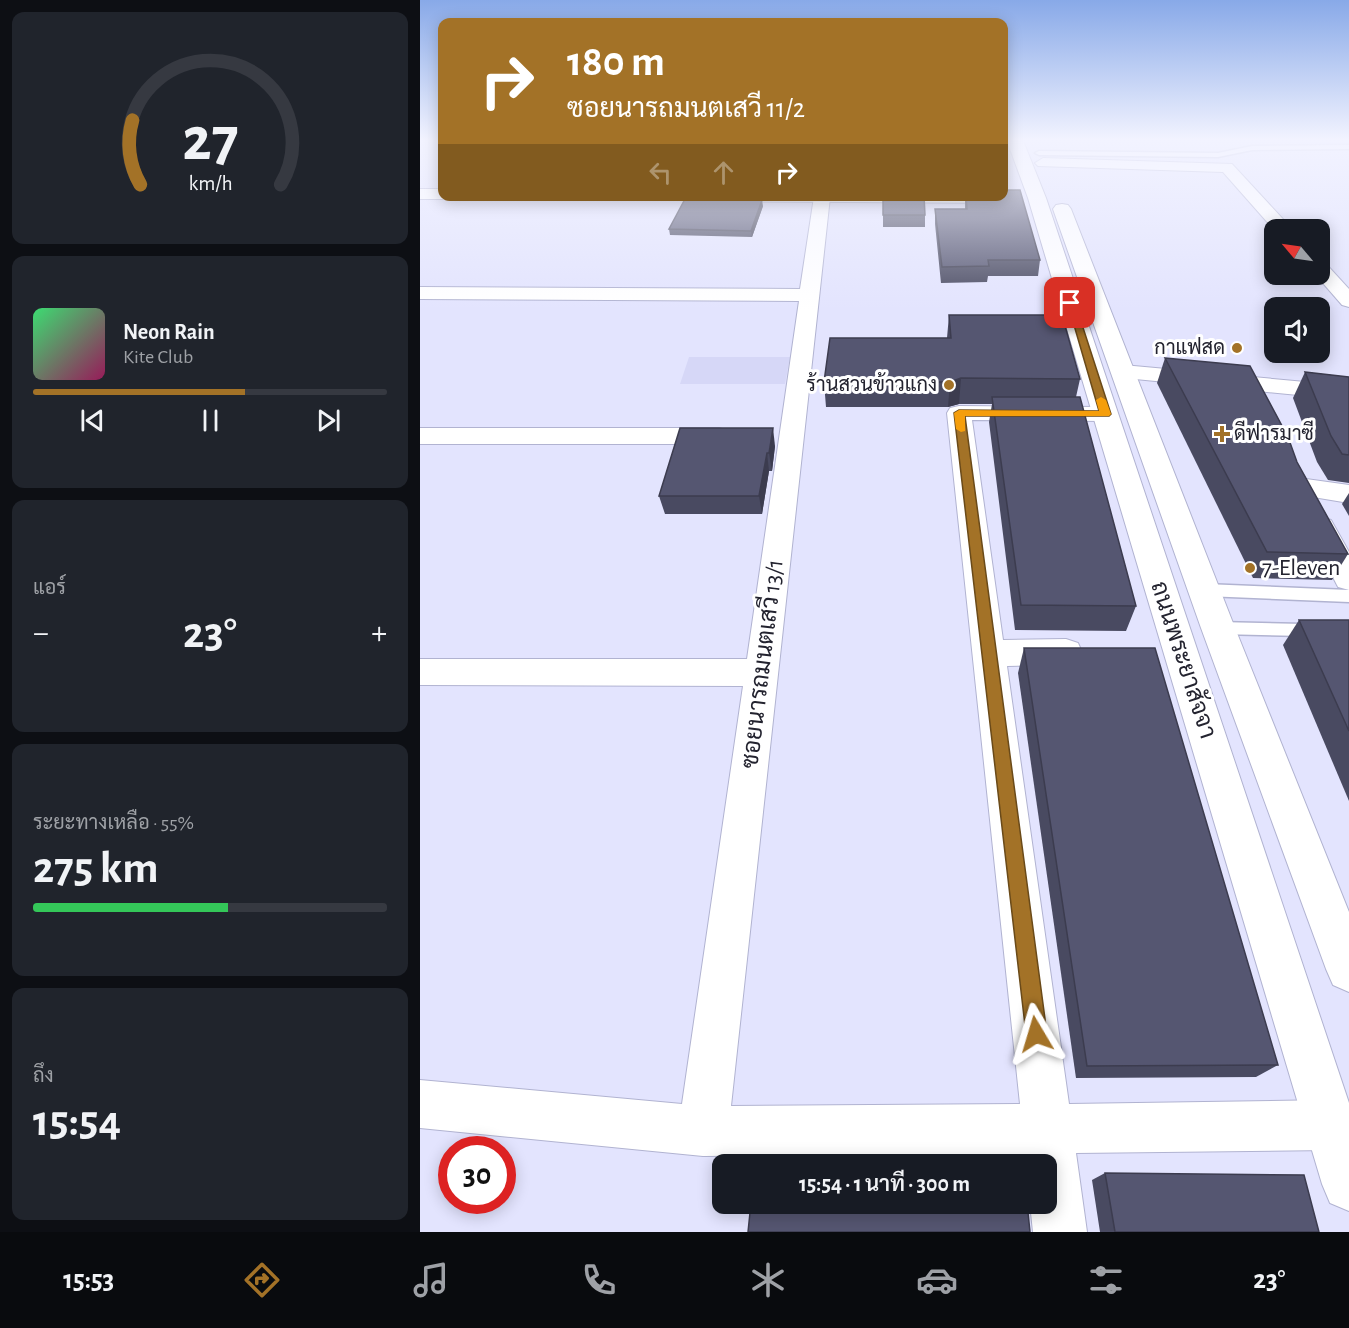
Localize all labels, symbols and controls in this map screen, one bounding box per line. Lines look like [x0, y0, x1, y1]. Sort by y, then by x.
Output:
text: 180 m [567, 41, 665, 83]
icon: right [468, 42, 546, 120]
text: ซอยนารถมนตเสวี 11/2 [567, 95, 805, 122]
text: 27 [182, 109, 238, 171]
icon: left [644, 156, 677, 189]
icon: ahead [707, 156, 740, 189]
icon: right [770, 156, 803, 189]
text: km/h [188, 173, 232, 194]
north arrow [1264, 219, 1330, 285]
map controls [1264, 219, 1330, 363]
pin [1044, 277, 1095, 328]
icon: arrive [1053, 286, 1086, 319]
button: sound [1264, 297, 1330, 363]
text: Neon Rain [123, 321, 215, 343]
place label: กาแฟสด [1154, 337, 1225, 358]
marker: กาแฟสด [1230, 341, 1244, 355]
text: Kite Club [123, 347, 193, 367]
place label: ร้านสวนข้าวแกง [806, 372, 937, 395]
marker: ร้านสวนข้าวแกง [942, 378, 956, 392]
icon: previous [76, 404, 109, 437]
icon: pause [194, 404, 227, 437]
icon: next [312, 404, 345, 437]
place label: ดีฟารมาซี [1234, 420, 1314, 444]
marker: ดีฟารมาซี [1215, 427, 1229, 441]
place label: 7-Eleven [1262, 556, 1340, 580]
street label: ซอยนารถมนตเสวี 13/1 [734, 558, 788, 770]
marker: 7-Eleven [1243, 561, 1257, 575]
street label: ถนนพระยาสัจจา [1146, 577, 1223, 742]
text: แอร์ [33, 578, 66, 598]
text: 23° [183, 611, 237, 656]
text: − [33, 617, 49, 650]
text: + [371, 617, 387, 650]
text: ระยะทางเหลือ · 55% [33, 813, 194, 833]
text: 275 km [33, 846, 158, 891]
position arrow [1004, 1002, 1068, 1066]
text: ถึง [33, 1066, 54, 1086]
text: 15:54 [33, 1099, 121, 1144]
speed limit sign: 30 [438, 1136, 516, 1214]
text: 15:54 · 1 นาที · 300 m [799, 1173, 970, 1195]
icon: directions [241, 1259, 283, 1301]
icon: music [410, 1259, 452, 1301]
icon: phone [578, 1259, 620, 1301]
icon: climate [747, 1259, 789, 1301]
icon: car [916, 1259, 958, 1301]
icon: filters [1085, 1259, 1127, 1301]
text: 15:53 [63, 1266, 114, 1293]
text: 23° [1253, 1266, 1286, 1293]

